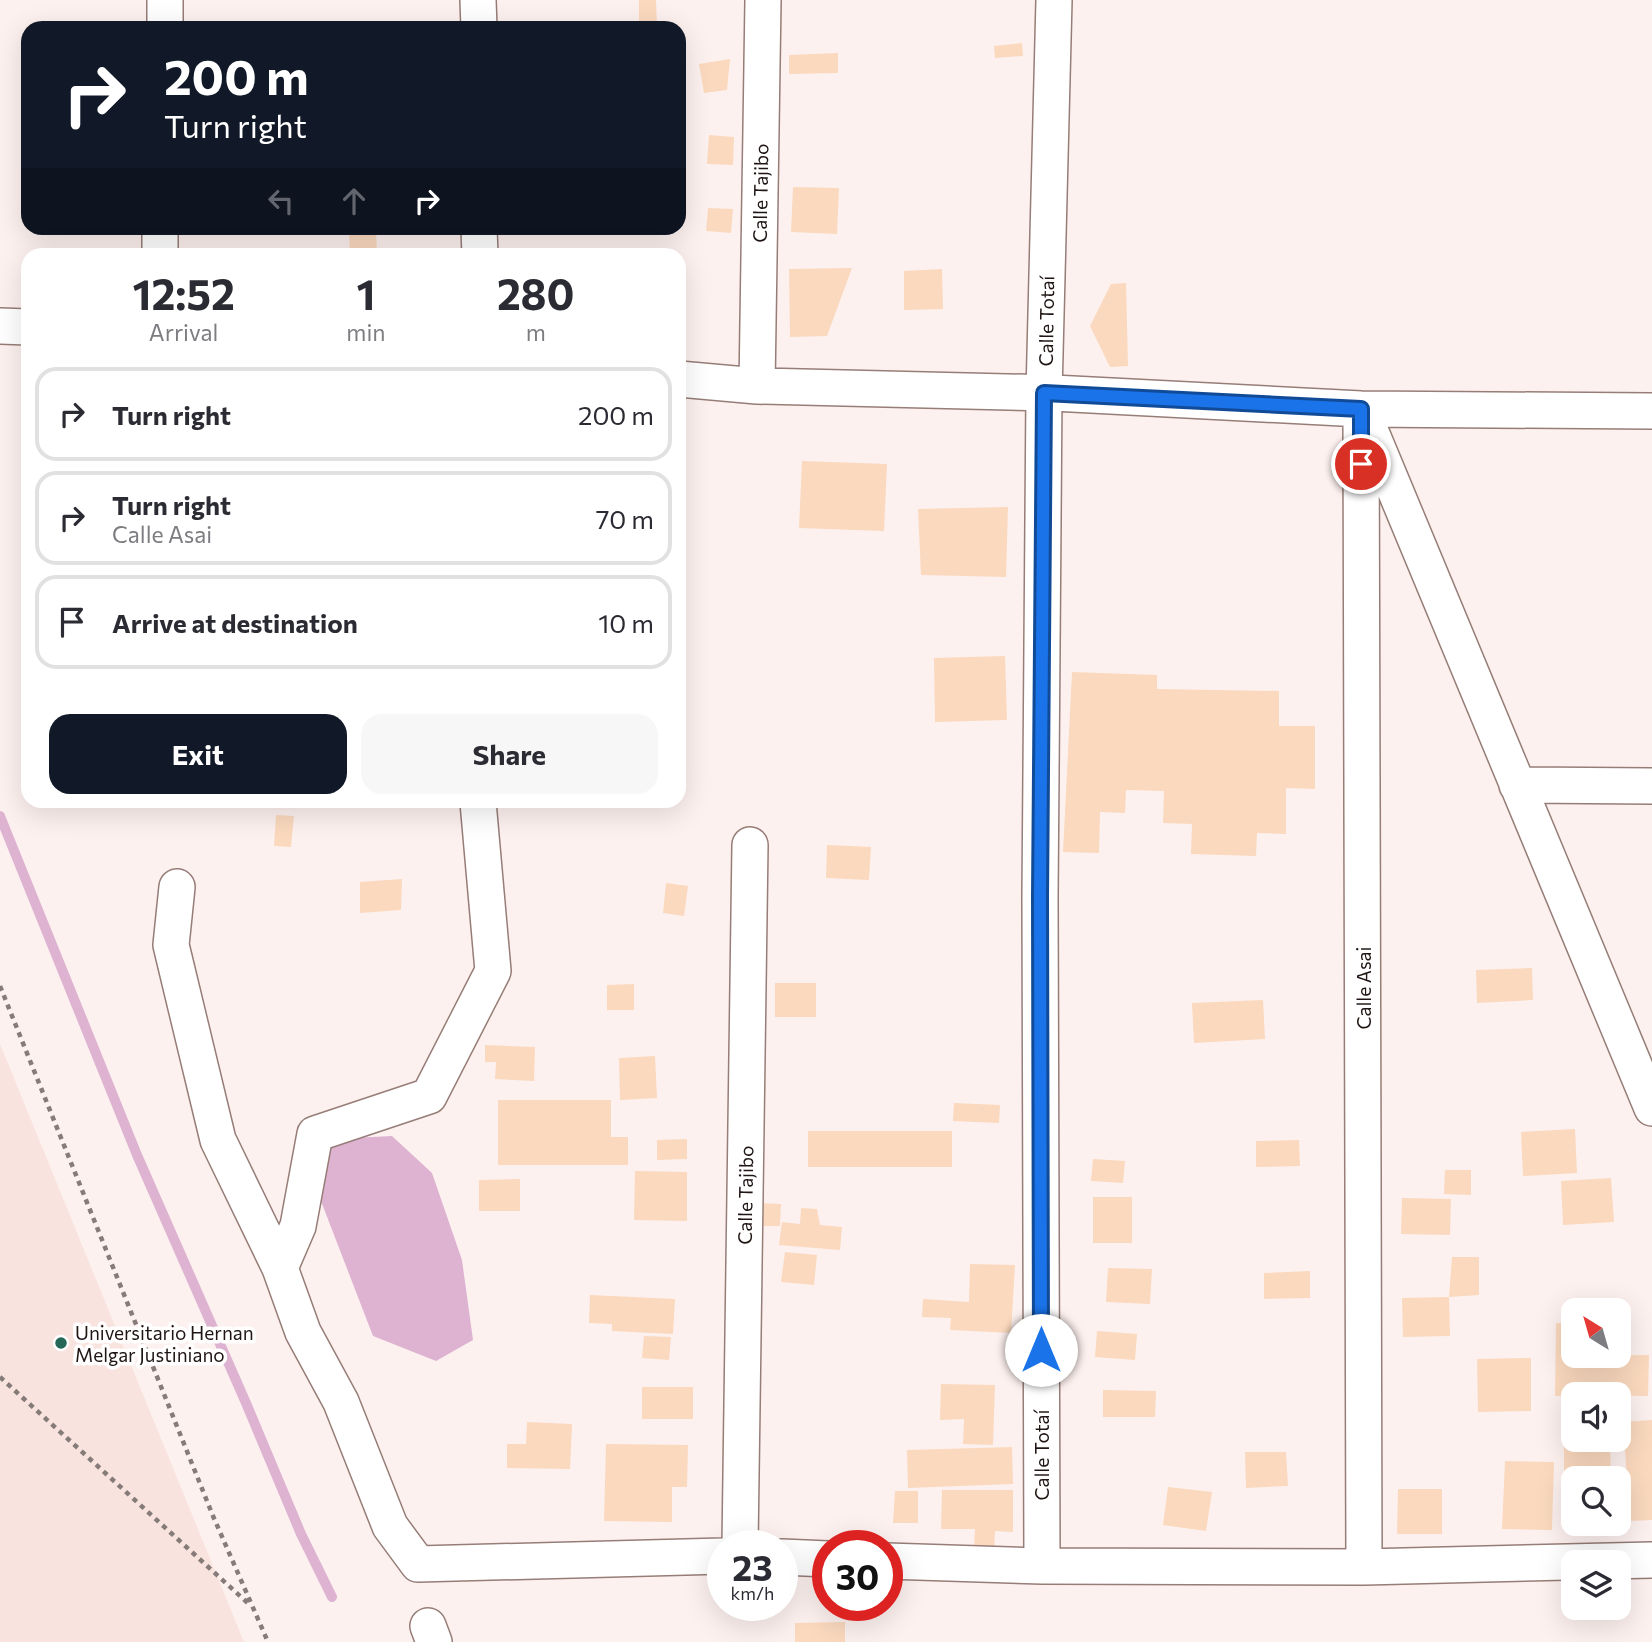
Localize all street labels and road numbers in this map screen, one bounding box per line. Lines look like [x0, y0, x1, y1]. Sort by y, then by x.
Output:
street label: Calle Tajibo [748, 143, 772, 243]
street label: Calle Totaí [1034, 274, 1058, 367]
street label: Calle Asai [1352, 947, 1375, 1029]
street label: Calle Tajibo [733, 1145, 757, 1245]
street label: Calle Totaí [1030, 1408, 1053, 1500]

